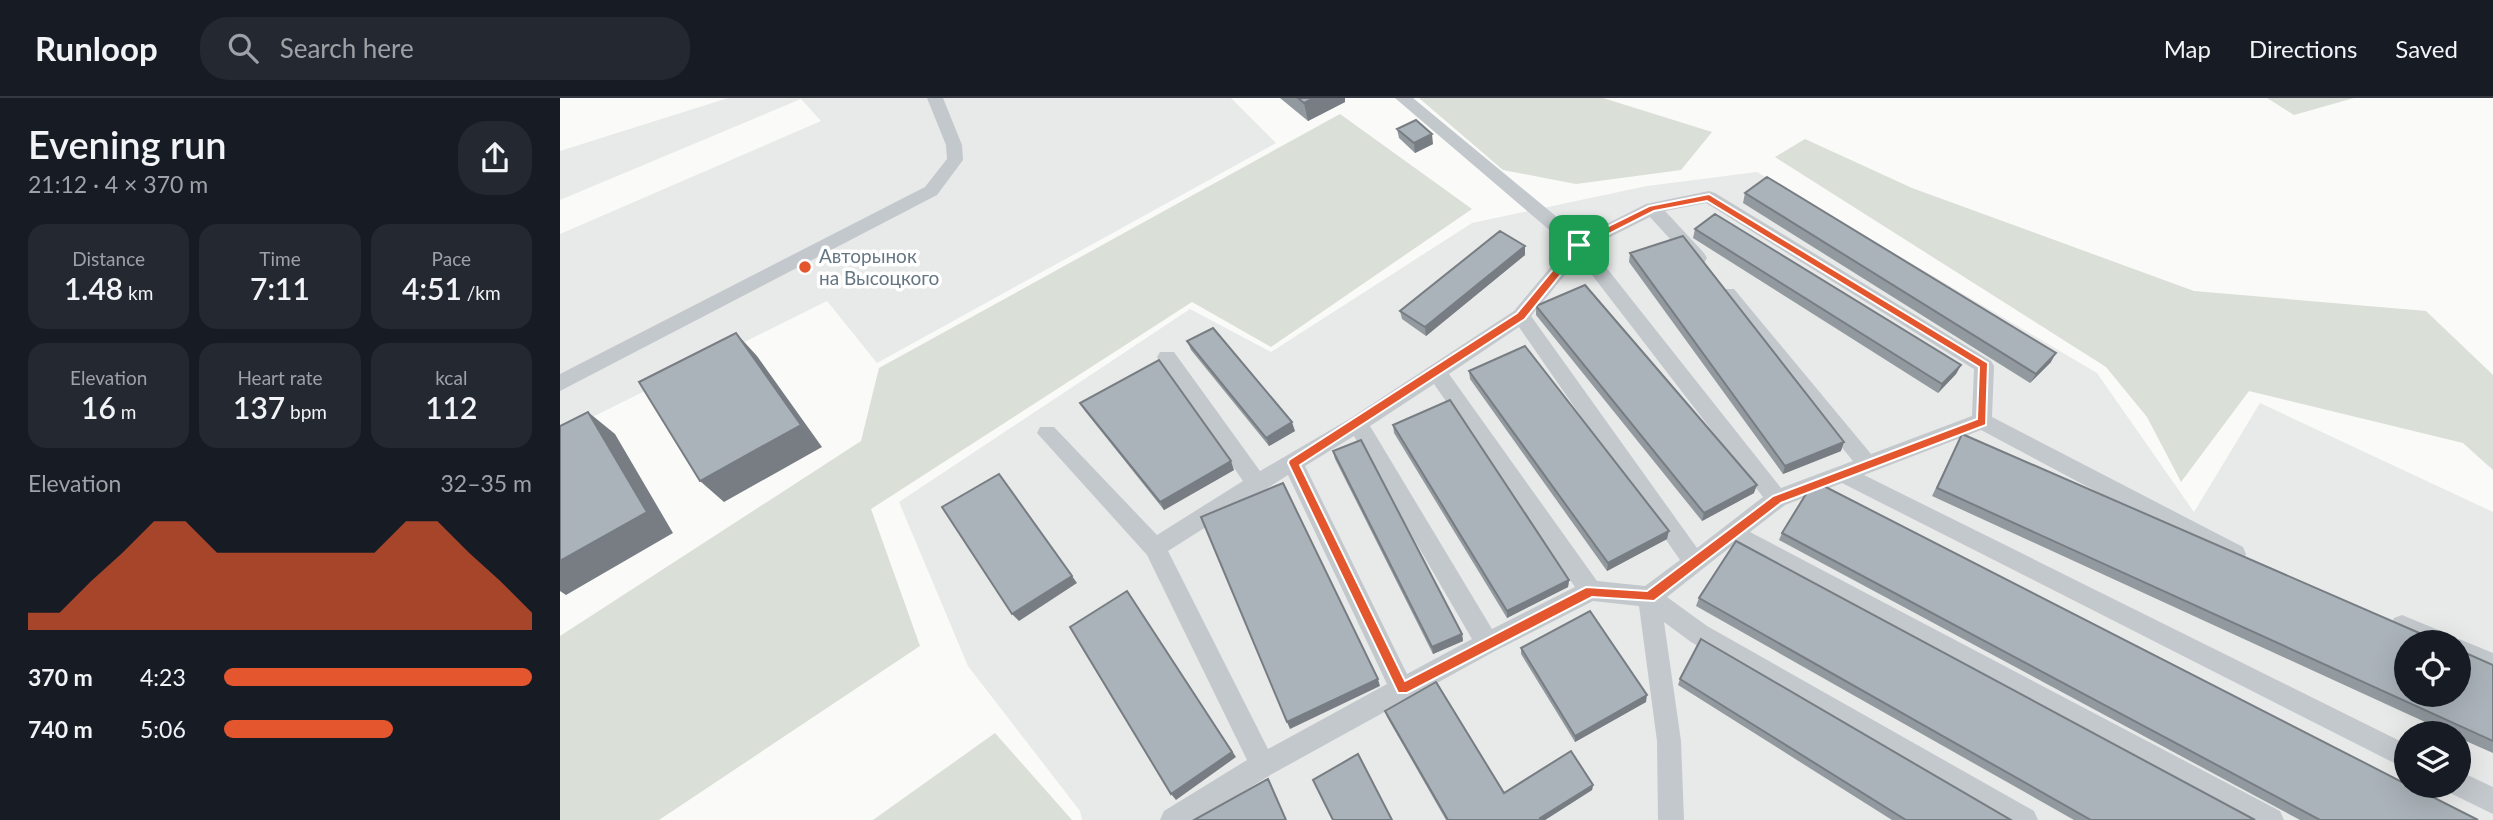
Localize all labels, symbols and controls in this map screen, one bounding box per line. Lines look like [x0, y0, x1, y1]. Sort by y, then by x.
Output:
search box [200, 17, 690, 80]
text: Runloop [35, 28, 158, 68]
icon: search [224, 29, 262, 67]
text: Search here [280, 32, 414, 64]
text: Map [2164, 34, 2211, 63]
text: Directions [2249, 34, 2357, 63]
text: Saved [2395, 34, 2458, 63]
text: Evening run [28, 121, 227, 167]
button: share [458, 121, 532, 195]
text: 21:12 · 4 × 370 m [28, 170, 208, 198]
pin [1549, 215, 1609, 275]
icon: arrive [1560, 226, 1598, 264]
place label: Авторынок на Высоцкого [819, 244, 939, 289]
text: Distance [72, 247, 145, 270]
text: Time [259, 247, 301, 270]
text: Pace [432, 247, 471, 270]
marker: Авторынок на Высоцкого [797, 259, 813, 275]
text: 1.48 [64, 270, 123, 306]
text: 7:11 [250, 270, 310, 306]
text: 4:51 [402, 270, 462, 306]
text: km [123, 281, 153, 304]
text: /km [462, 281, 501, 304]
text: Elevation [70, 366, 147, 389]
text: Heart rate [237, 366, 323, 389]
text: kcal [435, 366, 467, 389]
text: 16 [81, 389, 116, 425]
text: 137 [233, 389, 285, 425]
text: 112 [425, 389, 477, 425]
text: m [116, 400, 136, 423]
text: bpm [285, 400, 327, 423]
text: Elevation [28, 469, 121, 497]
text: 32–35 m [440, 469, 532, 497]
map controls [2394, 630, 2471, 798]
button: locate [2394, 630, 2471, 707]
text: 370 m [28, 663, 93, 691]
text: 4:23 [140, 663, 186, 691]
text: 740 m [28, 715, 93, 743]
text: 5:06 [140, 715, 186, 743]
button: layers [2394, 721, 2471, 798]

